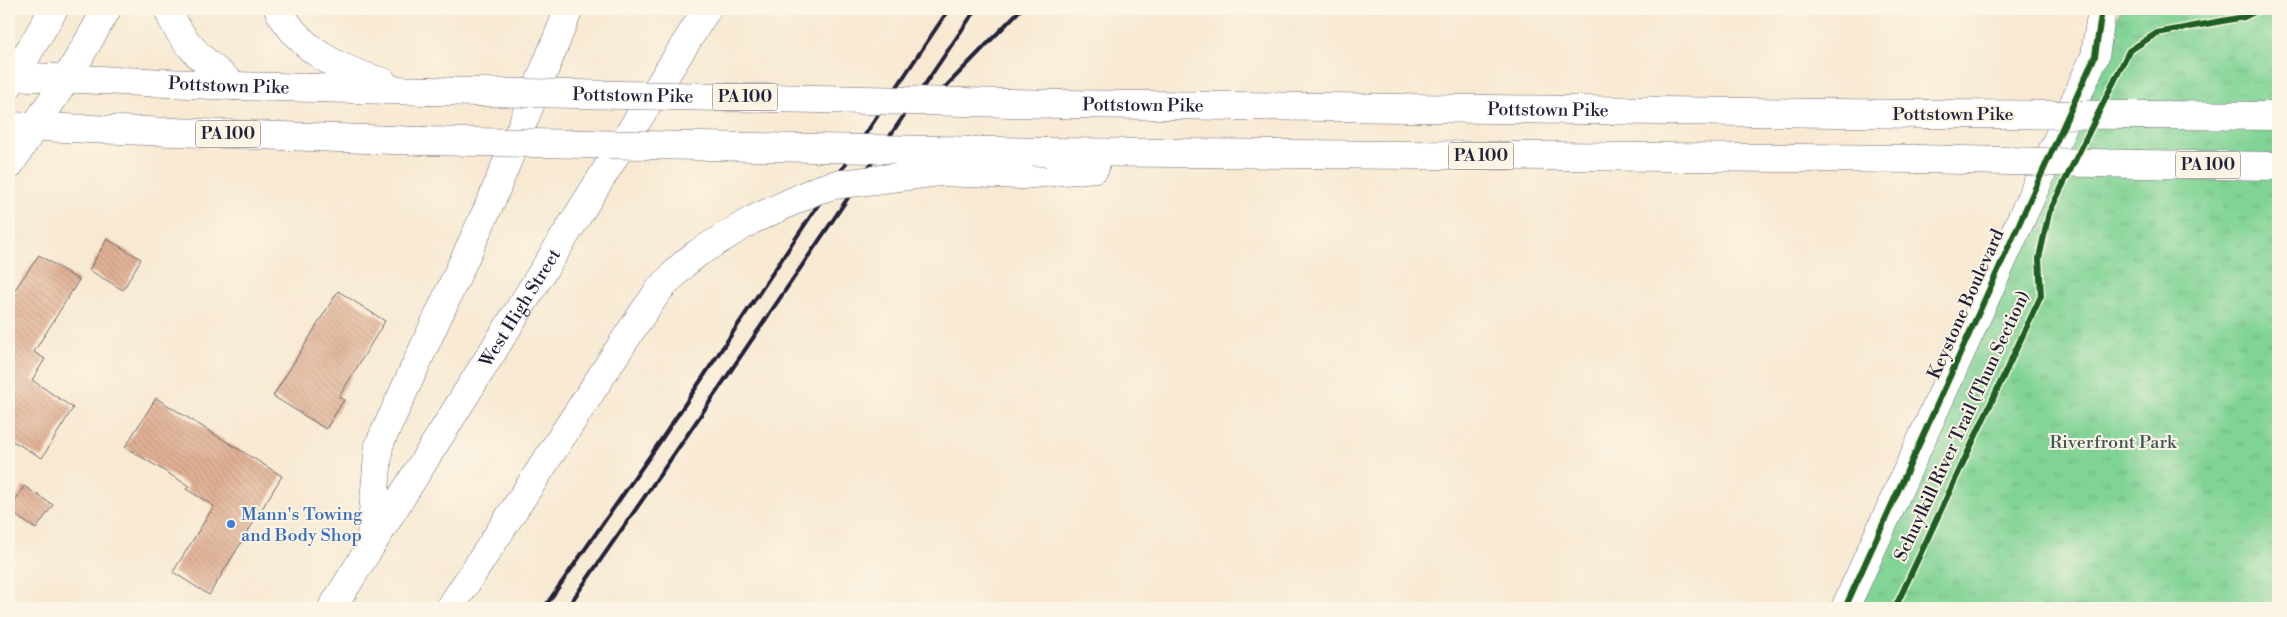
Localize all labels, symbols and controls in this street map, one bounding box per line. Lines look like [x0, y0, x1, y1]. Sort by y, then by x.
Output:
street label: Pottstown Pike [168, 72, 290, 99]
street label: Pottstown Pike [572, 82, 694, 108]
road number: PA 100 [712, 84, 778, 110]
street label: Pottstown Pike [1082, 93, 1204, 117]
street label: Pottstown Pike [1487, 97, 1609, 122]
street label: Pottstown Pike [1892, 103, 2014, 126]
road number: PA 100 [196, 120, 260, 148]
road number: PA 100 [1448, 142, 1514, 170]
road number: PA 100 [2176, 152, 2240, 178]
street label: Keystone Boulevard [1923, 225, 2010, 383]
street label: West High Street [474, 244, 566, 372]
street label: Schuylkill River Trail (Thun Section) [1889, 287, 2035, 565]
park label: Riverfront Park [2050, 431, 2178, 454]
place label: Mann's Towing and Body Shop [241, 503, 363, 547]
marker: Mann's Towing and Body Shop [225, 518, 237, 530]

